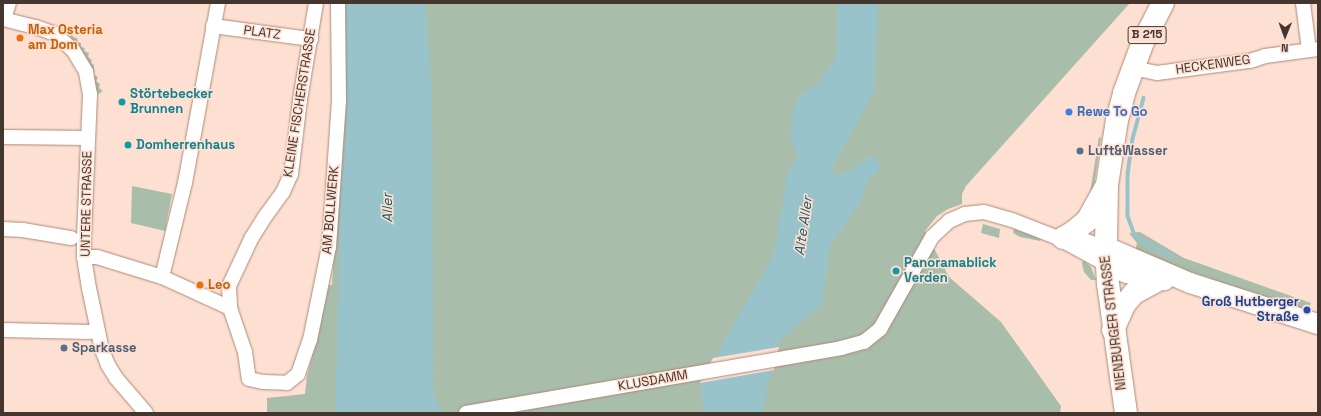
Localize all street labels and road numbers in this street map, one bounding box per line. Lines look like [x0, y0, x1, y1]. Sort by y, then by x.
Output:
street label: PLATZ [242, 23, 282, 43]
road number: B 215 [1127, 25, 1167, 45]
street label: KLEINE FISCHERSTRASSE [281, 28, 319, 178]
street label: HECKENWEG [1175, 52, 1251, 78]
street label: UNTERE STRASSE [78, 151, 96, 257]
street label: AM BOLLWERK [319, 165, 343, 255]
street label: NIENBURGER STRASSE [1098, 255, 1130, 391]
street label: KLUSDAMM [617, 367, 689, 395]

